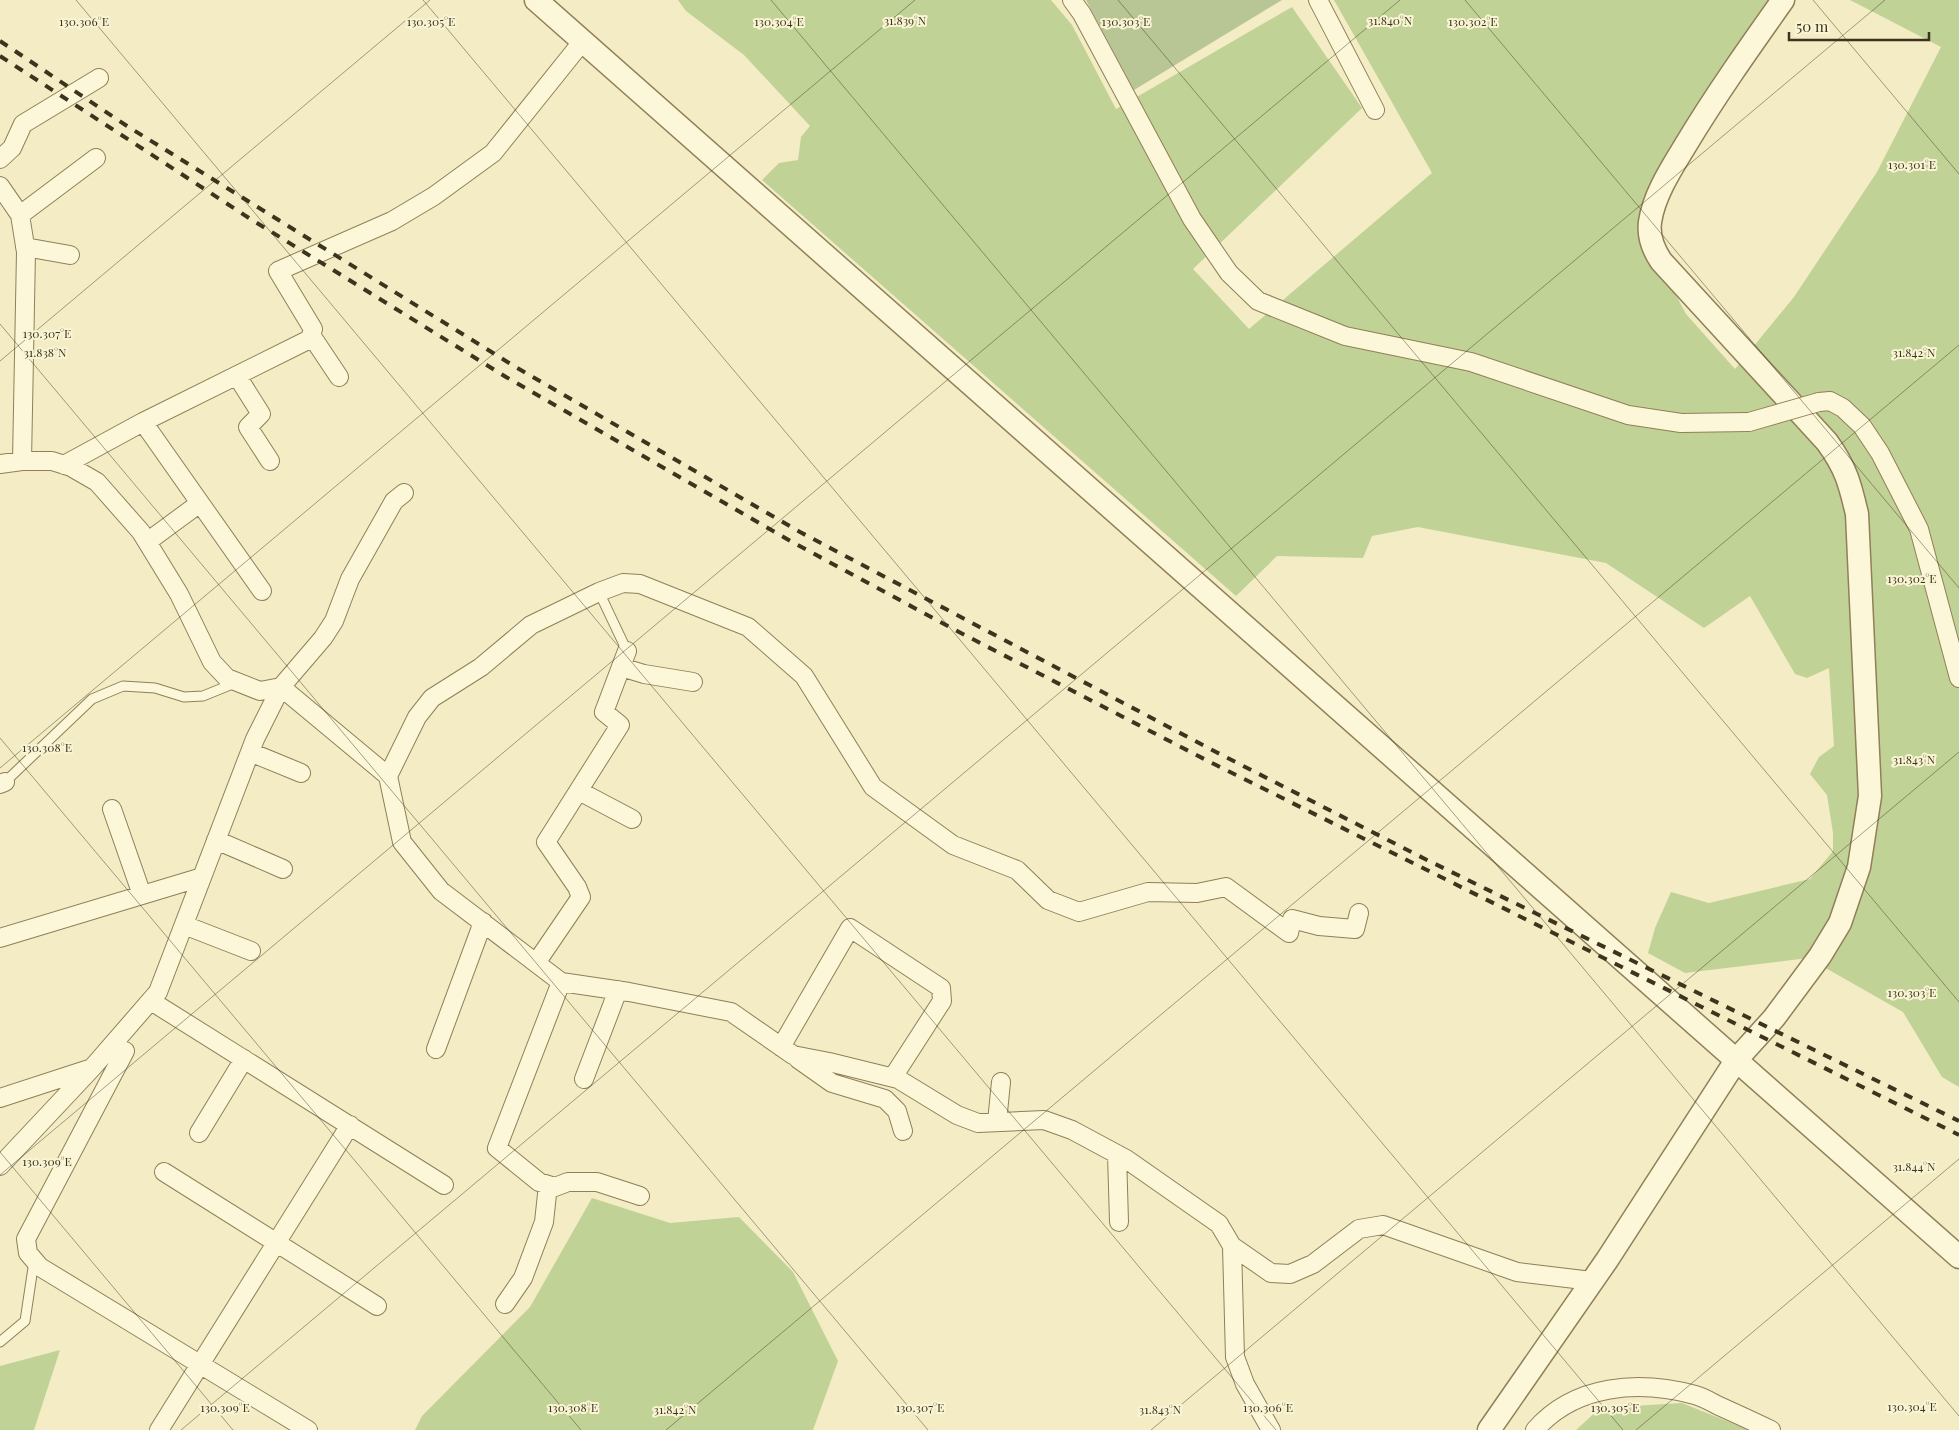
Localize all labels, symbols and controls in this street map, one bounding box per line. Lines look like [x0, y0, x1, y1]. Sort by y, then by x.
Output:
scale bar [1789, 10, 1929, 42]
text: 31.839°N [884, 12, 927, 28]
text: 31.840°N [1368, 12, 1413, 28]
text: 130.306°E [59, 13, 109, 29]
text: 130.305°E [407, 13, 455, 29]
text: 130.304°E [754, 13, 804, 29]
text: 130.303°E [1102, 13, 1150, 29]
text: 130.302°E [1448, 13, 1498, 29]
text: 50 m [1796, 16, 1829, 36]
text: 130.301°E [1888, 156, 1936, 172]
text: 130.307°E [23, 325, 71, 341]
text: 31.838°N [23, 344, 67, 360]
text: 31.842°N [1892, 344, 1936, 360]
text: 130.302°E [1887, 570, 1937, 586]
text: 130.308°E [22, 739, 72, 755]
text: 31.843°N [1893, 751, 1936, 767]
text: 130.303°E [1888, 984, 1936, 1000]
text: 130.309°E [22, 1153, 72, 1169]
text: 31.844°N [1892, 1158, 1936, 1174]
text: 130.304°E [1887, 1398, 1937, 1414]
text: 130.309°E [200, 1399, 250, 1415]
text: 130.308°E [548, 1399, 598, 1415]
text: 130.307°E [896, 1399, 944, 1415]
text: 130.306°E [1243, 1399, 1293, 1415]
text: 130.305°E [1591, 1399, 1639, 1415]
text: 31.842°N [653, 1401, 697, 1417]
text: 31.843°N [1139, 1401, 1182, 1417]

